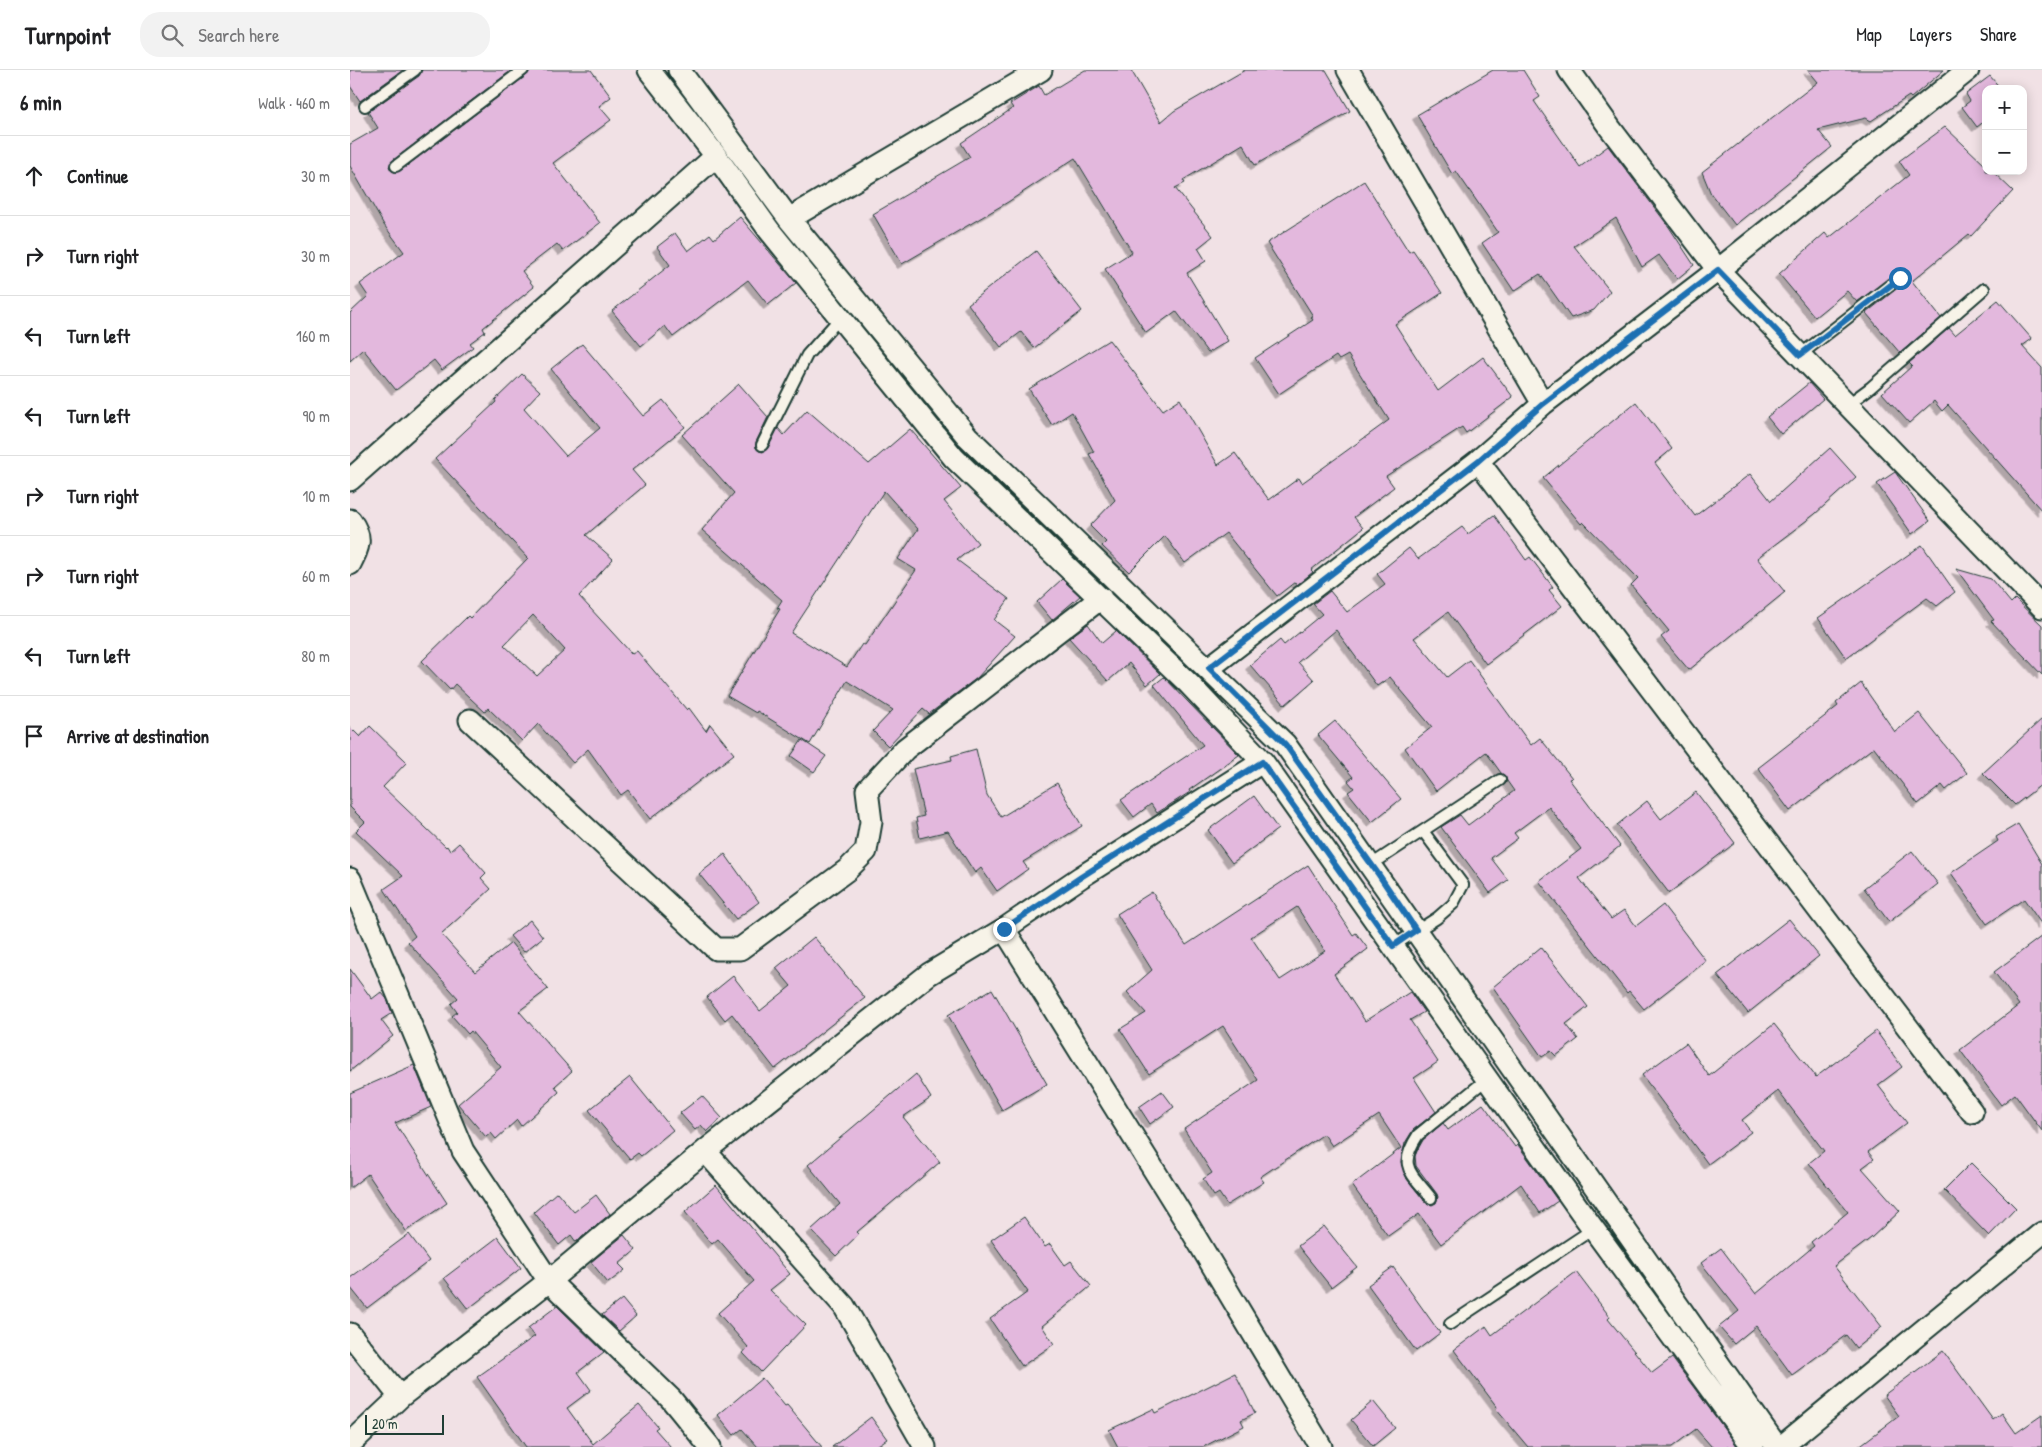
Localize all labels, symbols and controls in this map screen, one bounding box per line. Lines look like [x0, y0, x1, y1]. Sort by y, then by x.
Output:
search box [140, 12, 490, 57]
text: Turnpoint [25, 19, 110, 51]
icon: search [158, 21, 186, 49]
text: Search here [198, 22, 280, 48]
text: Map [1856, 22, 1882, 47]
text: Layers [1910, 22, 1952, 47]
text: Share [1980, 22, 2017, 47]
map controls [1982, 85, 2027, 175]
button: + [1982, 85, 2027, 130]
text: 6 min [20, 88, 62, 117]
text: Walk · 460 m [258, 92, 330, 114]
button: − [1982, 130, 2027, 175]
icon: ahead [20, 162, 48, 190]
text: Continue [67, 163, 128, 189]
text: 30 m [301, 165, 330, 187]
icon: right [20, 242, 48, 270]
text: Turn right [67, 243, 138, 269]
text: 30 m [301, 245, 330, 267]
route start [1889, 267, 1912, 290]
icon: left [20, 322, 48, 350]
text: Turn left [67, 323, 130, 349]
text: 160 m [296, 325, 330, 347]
icon: left [20, 402, 48, 430]
text: Turn left [67, 403, 130, 429]
text: 90 m [302, 405, 330, 427]
icon: right [20, 482, 48, 510]
text: Turn right [67, 483, 138, 509]
text: 10 m [302, 485, 330, 507]
icon: right [20, 562, 48, 590]
text: Turn right [67, 563, 138, 589]
text: 60 m [302, 565, 330, 587]
icon: left [20, 642, 48, 670]
text: Turn left [67, 643, 130, 669]
text: 80 m [301, 645, 330, 667]
icon: arrive [20, 722, 48, 750]
text: Arrive at destination [67, 723, 209, 749]
route end [993, 918, 1016, 941]
scale bar [365, 1412, 444, 1435]
text: 20 m [372, 1414, 398, 1433]

